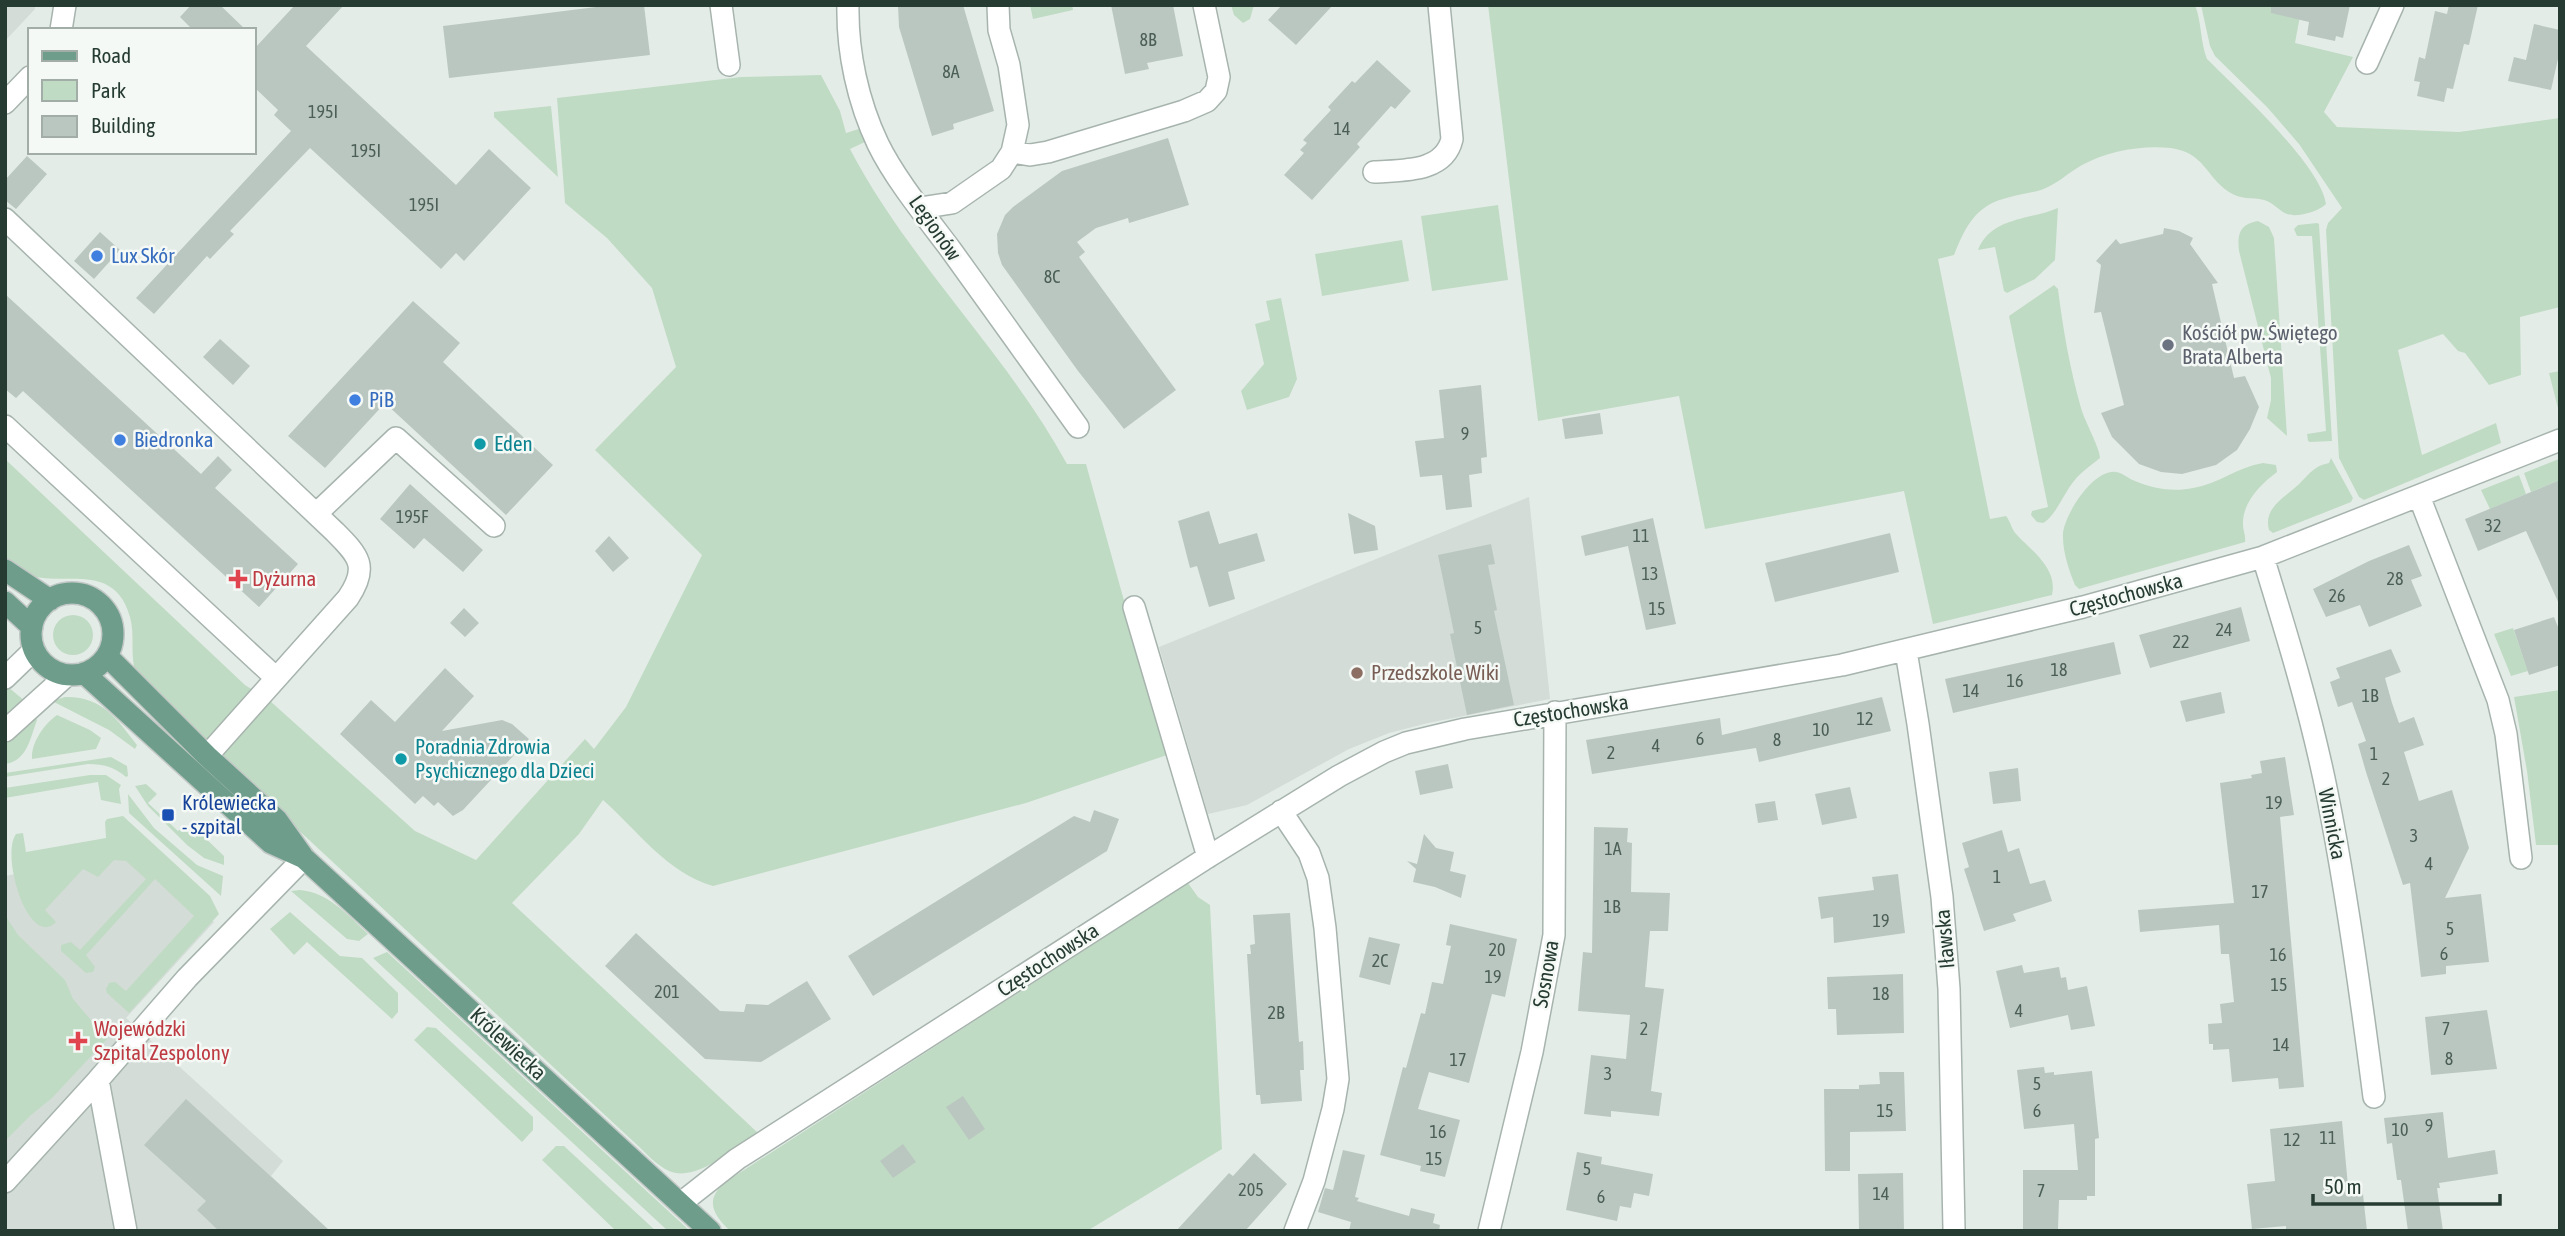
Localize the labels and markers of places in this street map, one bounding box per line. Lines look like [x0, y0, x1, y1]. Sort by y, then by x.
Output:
place label: Lux Skór [111, 243, 175, 267]
marker: Lux Skór [89, 248, 105, 264]
place label: Kościół pw. Świętego Brata Alberta [2182, 320, 2338, 368]
marker: Kościół pw. Świętego Brata Alberta [2160, 337, 2176, 353]
place label: PiB [369, 387, 394, 411]
marker: PiB [347, 392, 363, 408]
place label: Biedronka [134, 427, 213, 451]
place label: Eden [494, 431, 533, 455]
marker: Biedronka [112, 432, 128, 448]
marker: Eden [472, 436, 488, 452]
place label: Dyżurna [252, 566, 316, 590]
marker: Dyżurna [230, 571, 246, 587]
place label: Przedszkole Wiki [1371, 660, 1499, 684]
marker: Przedszkole Wiki [1349, 665, 1365, 681]
place label: Poradnia Zdrowia Psychicznego dla Dzieci [415, 734, 595, 782]
marker: Poradnia Zdrowia Psychicznego dla Dzieci [393, 751, 409, 767]
place label: Królewiecka - szpital [182, 790, 277, 838]
marker: Królewiecka - szpital [160, 807, 176, 823]
place label: Wojewódzki Szpital Zespolony [94, 1016, 230, 1064]
marker: Wojewódzki Szpital Zespolony [68, 1031, 88, 1051]

